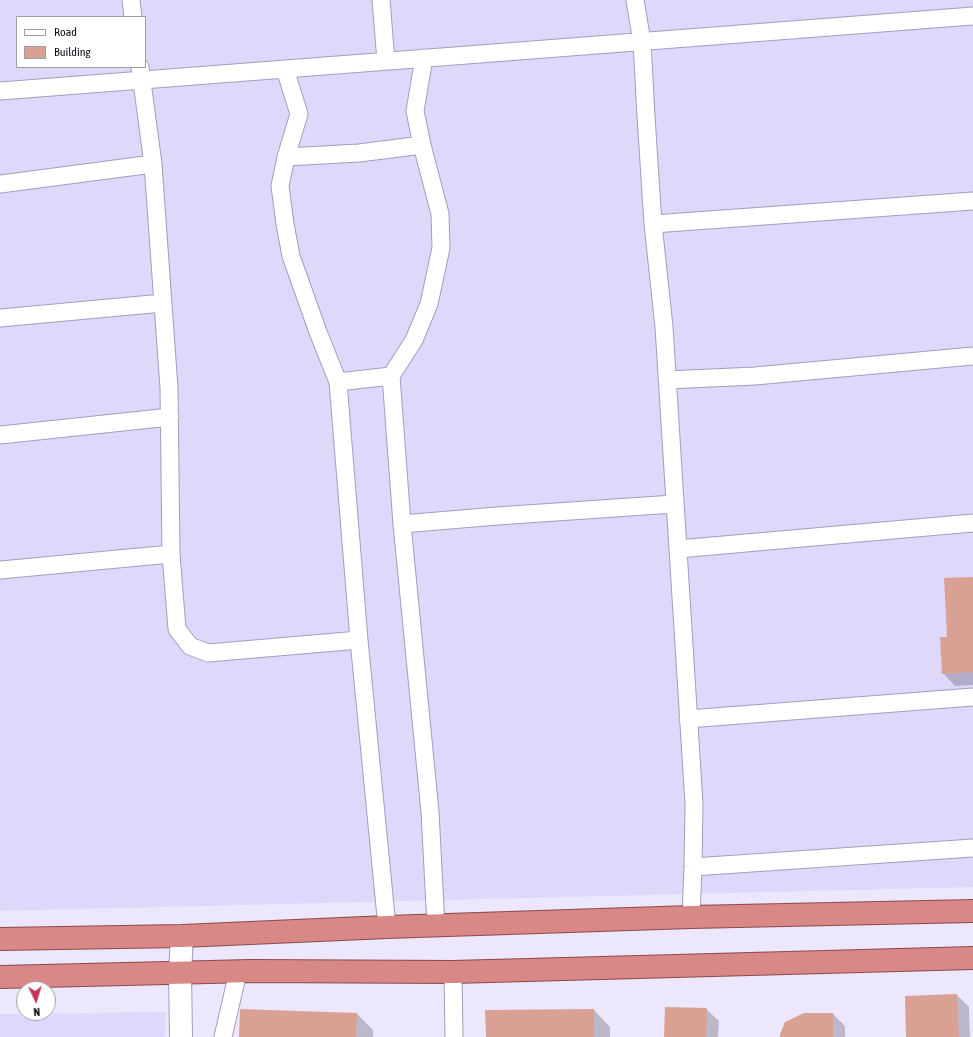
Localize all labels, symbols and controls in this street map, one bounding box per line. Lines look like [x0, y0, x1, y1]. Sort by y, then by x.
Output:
legend [16, 16, 146, 68]
text: Road [54, 25, 77, 39]
text: Building [54, 45, 91, 59]
north arrow [16, 981, 56, 1021]
text: N [33, 1006, 40, 1018]

